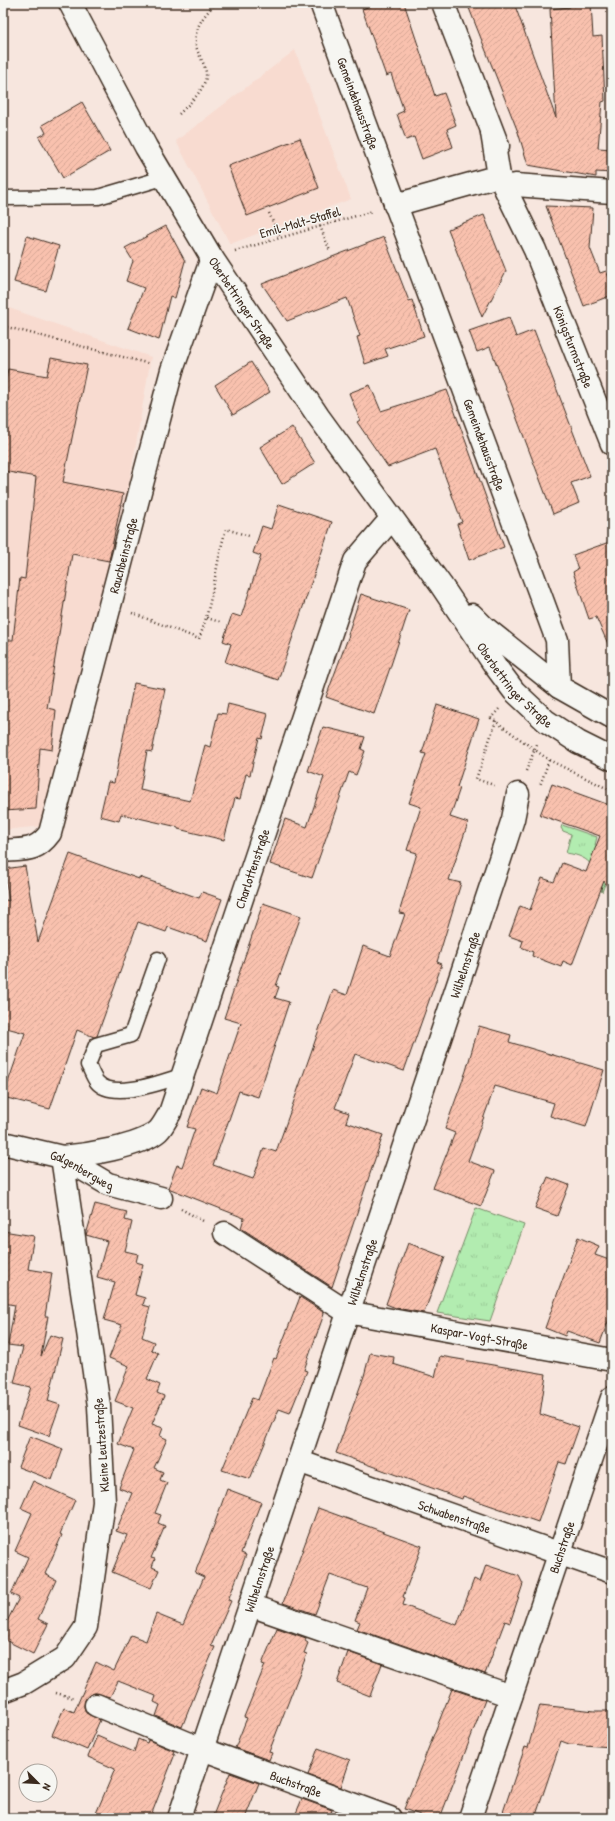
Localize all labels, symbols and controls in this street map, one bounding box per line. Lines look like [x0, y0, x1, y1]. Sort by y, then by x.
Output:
street label: Gemeindehausstraße [333, 55, 383, 152]
street label: Emil-Molt-Staffel [257, 202, 343, 242]
street label: Oberbettringer Straße [205, 253, 280, 353]
street label: Königsturmstraße [549, 303, 598, 391]
street label: Gemeindehausstraße [459, 396, 510, 493]
street label: Rauchbeinstraße [105, 515, 142, 595]
street label: Oberbettringer Straße [473, 639, 556, 732]
street label: Charlottenstraße [230, 826, 274, 911]
street label: Wilhelmstraße [445, 929, 484, 1000]
street label: Galgenbergweg [49, 1146, 115, 1194]
street label: Wilhelmstraße [342, 1236, 381, 1307]
street label: Kaspar-Vogt-Straße [429, 1318, 530, 1354]
street label: Kleine Leutzestraße [89, 1397, 113, 1493]
street label: Schwabenstraße [416, 1495, 493, 1537]
street label: Buchstraße [544, 1519, 579, 1576]
street label: Wilhelmstraße [239, 1543, 278, 1615]
north arrow [18, 1763, 58, 1803]
street label: Buchstraße [268, 1766, 325, 1801]
text: N [39, 1782, 55, 1793]

